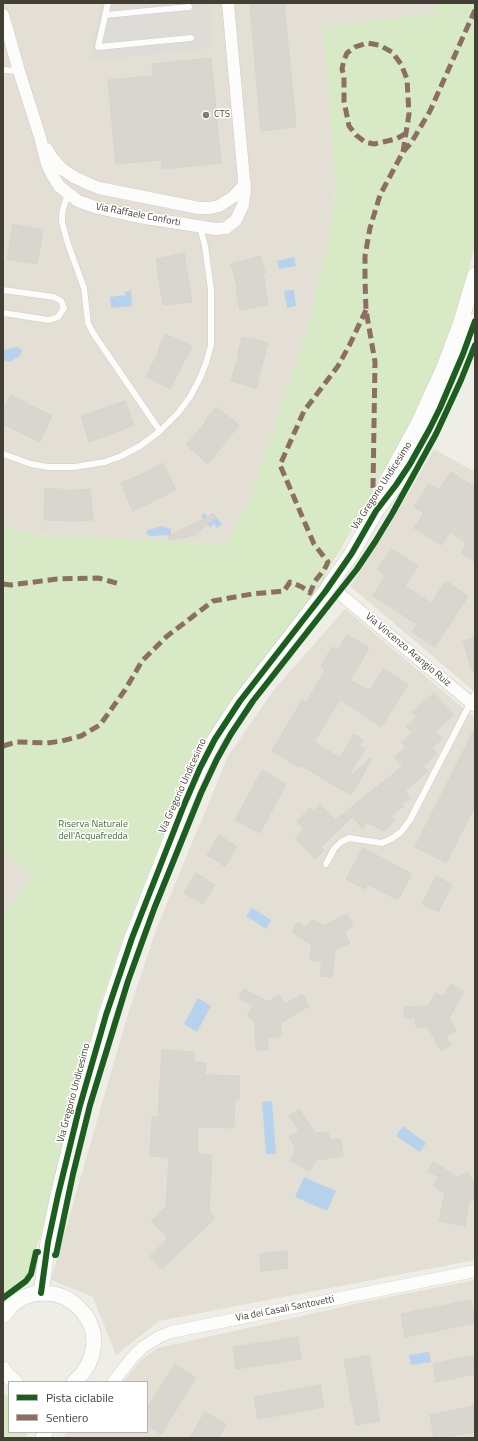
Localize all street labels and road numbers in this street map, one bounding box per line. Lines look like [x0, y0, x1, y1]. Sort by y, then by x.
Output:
street label: Via Raffaele Conforti [95, 201, 181, 229]
street label: Via Gregorio Undicesimo [349, 440, 415, 532]
street label: Via Vincenzo Arangio Ruiz [363, 611, 453, 689]
street label: Via Gregorio Undicesimo [157, 737, 209, 835]
street label: Via Gregorio Undicesimo [55, 1042, 93, 1144]
street label: Via dei Casali Santovetti [235, 1294, 335, 1324]

